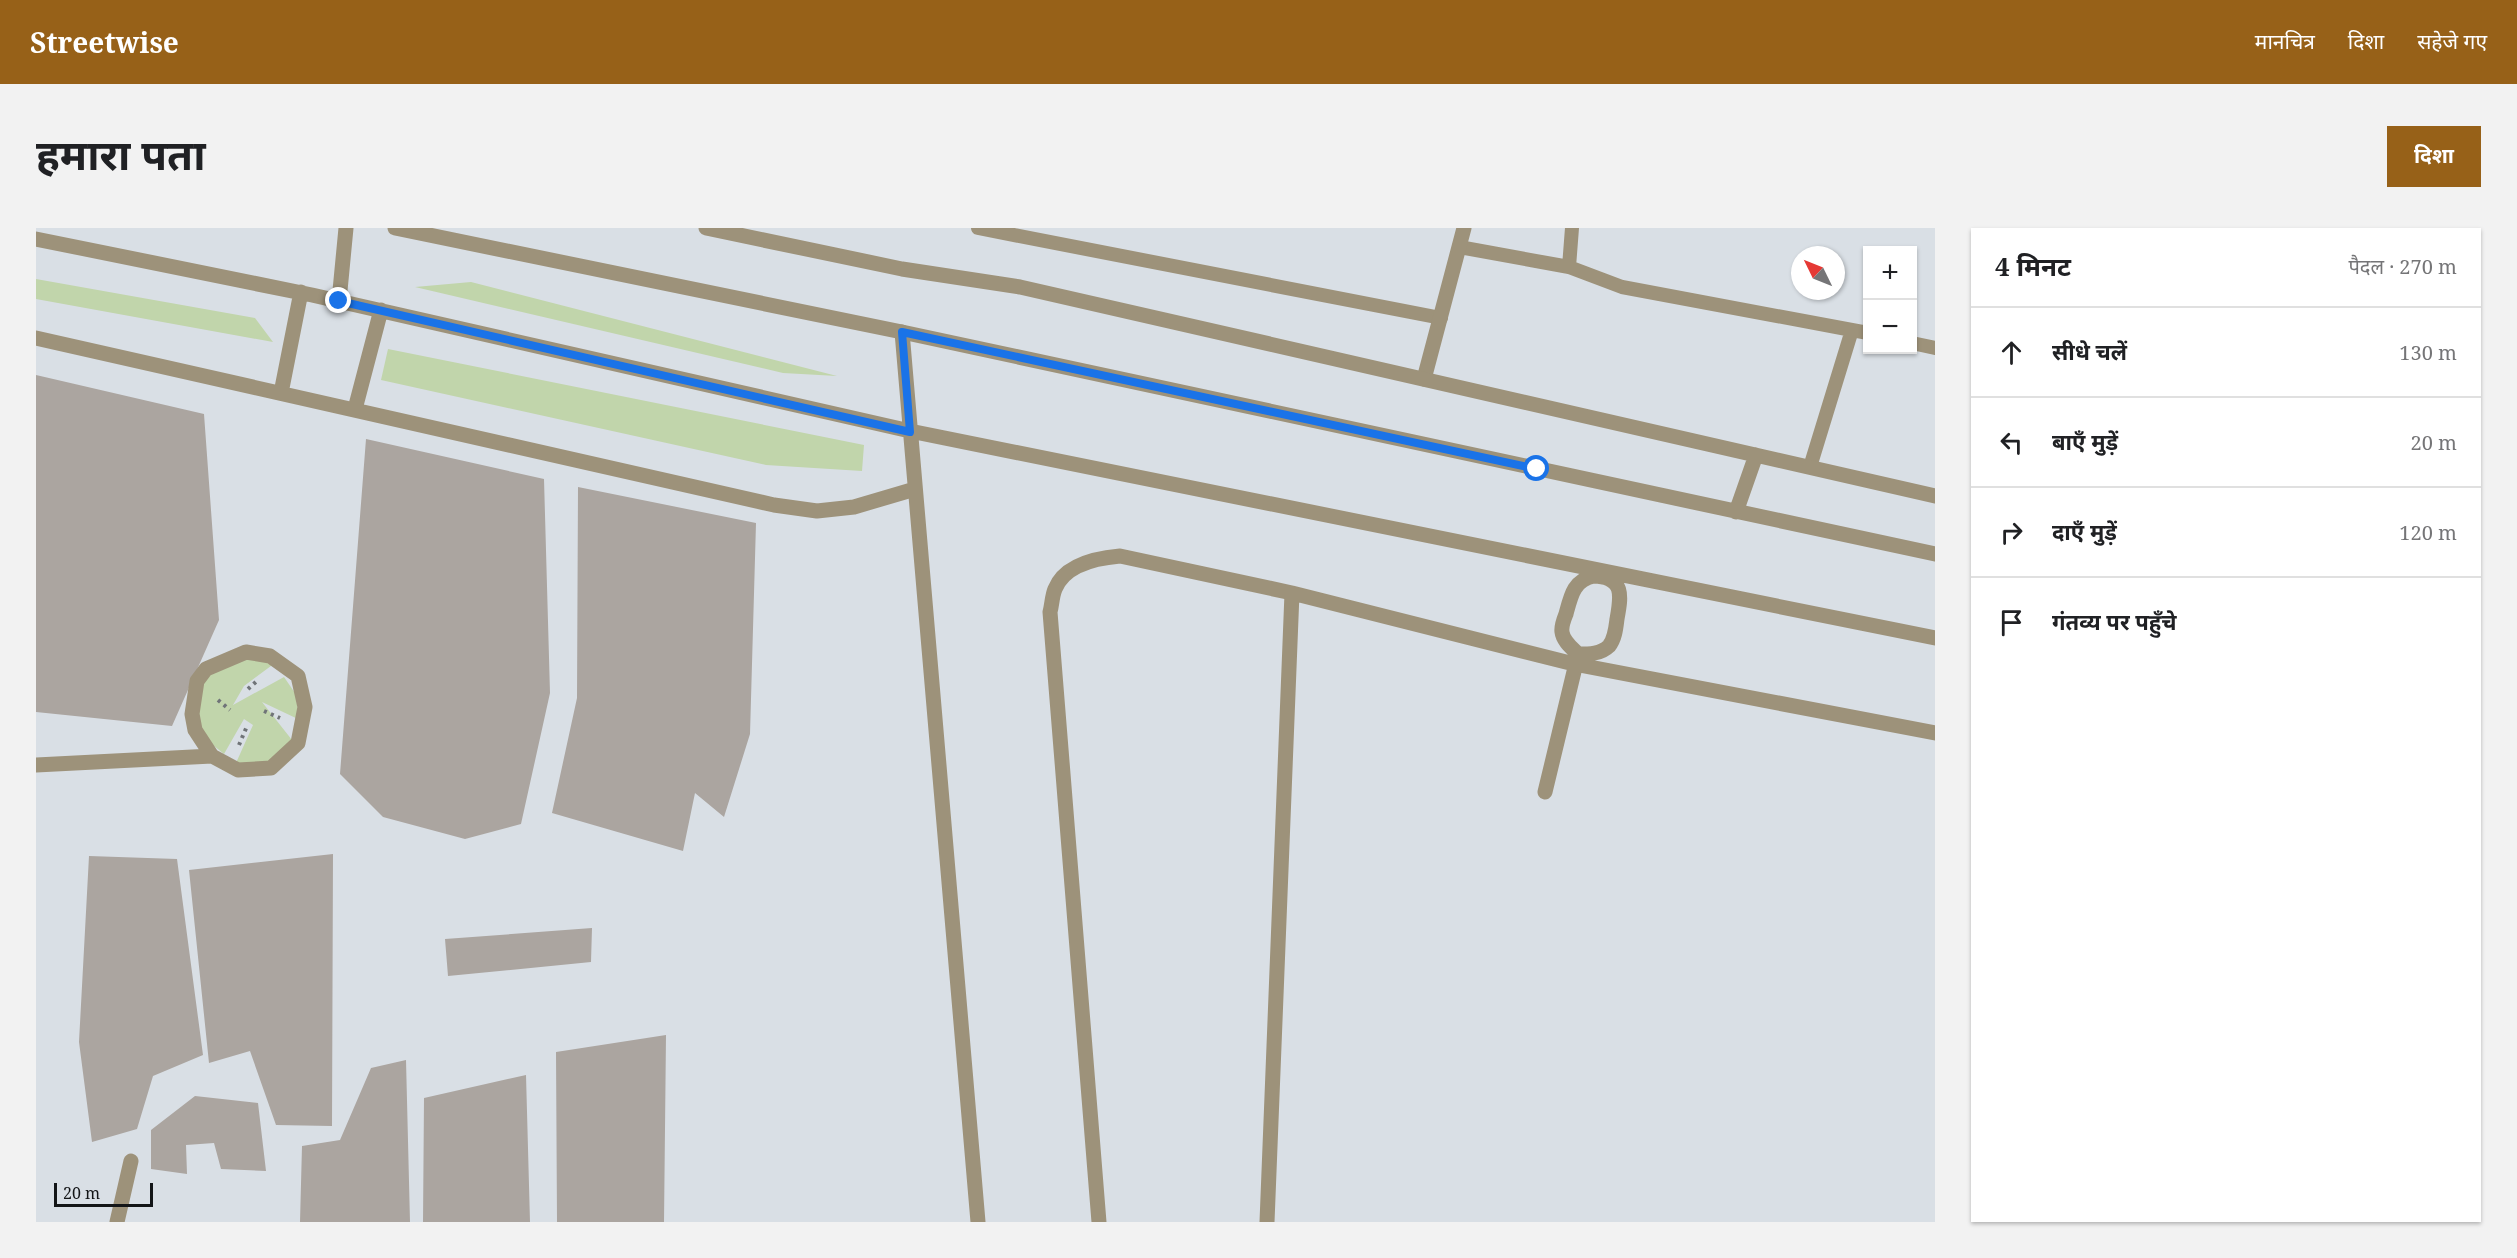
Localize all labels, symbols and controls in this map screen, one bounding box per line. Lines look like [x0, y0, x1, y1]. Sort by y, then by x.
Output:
text: Streetwise [30, 23, 179, 61]
text: मानचित्र [2255, 27, 2315, 55]
text: दिशा [2348, 27, 2384, 55]
text: सहेजे गए [2417, 27, 2487, 55]
text: हमारा पता [36, 125, 206, 182]
button: दिशा [2387, 126, 2481, 187]
north arrow [1791, 246, 1845, 300]
map controls [1863, 246, 1917, 354]
button: + [1863, 246, 1917, 300]
text: 4 मिनट [1995, 248, 2071, 284]
text: पैदल · 270 m [2348, 253, 2457, 280]
route end [325, 287, 351, 313]
button: − [1863, 300, 1917, 354]
icon: ahead [1995, 336, 2028, 369]
text: सीधे चलें [2052, 336, 2127, 366]
text: 130 m [2399, 339, 2457, 366]
icon: left [1995, 426, 2028, 459]
text: बाएँ मुड़ें [2052, 426, 2118, 456]
text: 20 m [2411, 429, 2457, 456]
route start [1523, 455, 1549, 481]
icon: right [1995, 516, 2028, 549]
text: दाएँ मुड़ें [2052, 516, 2117, 546]
text: 120 m [2399, 519, 2457, 546]
icon: arrive [1995, 606, 2028, 639]
text: गंतव्य पर पहुँचे [2052, 606, 2177, 636]
scale bar [54, 1180, 153, 1208]
text: 20 m [63, 1182, 100, 1204]

